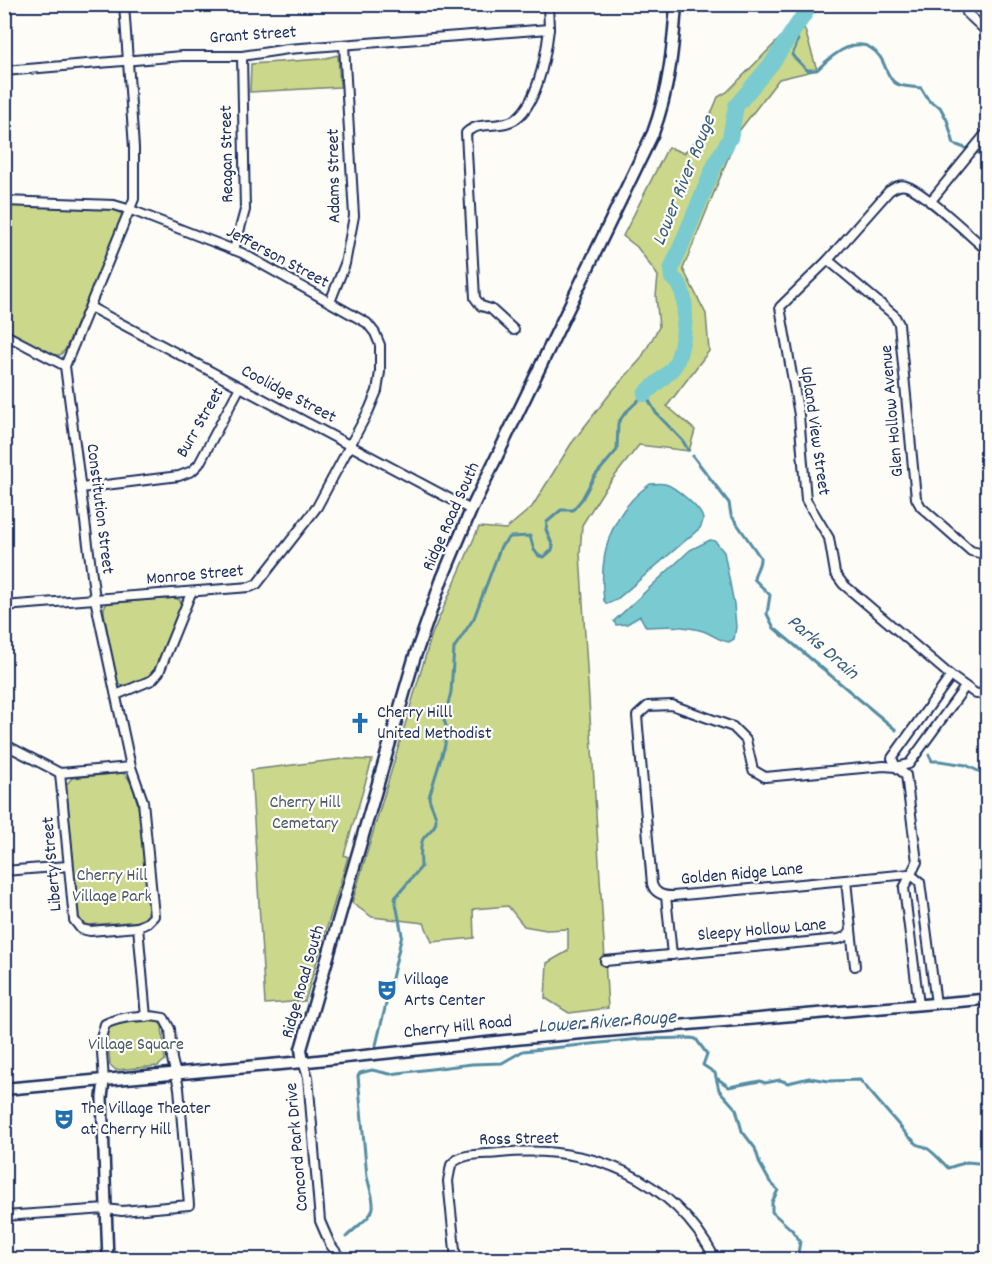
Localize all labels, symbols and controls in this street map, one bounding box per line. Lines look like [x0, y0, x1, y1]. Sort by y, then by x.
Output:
street label: Grant Street [209, 20, 298, 52]
street label: Reagan Street [215, 105, 241, 203]
water label: Lower River Rouge [646, 111, 724, 250]
street label: Adams Street [322, 128, 348, 223]
street label: Jefferson Street [221, 220, 333, 296]
street label: Glen Hollow Avenue [875, 344, 911, 478]
street label: Coolidge Street [236, 359, 340, 431]
street label: Upland View Street [793, 365, 835, 497]
street label: Burr Street [171, 383, 231, 463]
street label: Constitution Street [79, 442, 119, 576]
street label: Ridge Road South [417, 459, 487, 575]
street label: Monroe Street [145, 559, 245, 593]
water label: Parks Drain [780, 609, 865, 688]
place label: Cherry Hilll United Methodist [377, 701, 492, 747]
church icon: Cherry Hilll United Methodist [348, 711, 372, 735]
park label: Cherry Hill Cemetary [270, 791, 341, 837]
street label: Liberty Street [36, 815, 70, 912]
street label: Golden Ridge Lane [680, 857, 804, 893]
park label: Cherry Hill Village Park [72, 864, 152, 910]
street label: Sleepy Hollow Lane [696, 913, 828, 949]
street label: Ridge Road South [276, 922, 332, 1042]
place label: Village Arts Center [404, 968, 486, 1014]
theatre icon: Village Arts Center [375, 978, 399, 1002]
water label: Lower River Rouge [537, 1004, 678, 1042]
street label: Cherry Hill Road [403, 1010, 513, 1046]
park label: Village Square [88, 1033, 184, 1058]
street label: Concord Park Drive [280, 1081, 316, 1212]
place label: The Village Theater at Cherry Hill [81, 1097, 211, 1143]
theatre icon: The Village Theater at Cherry Hill [52, 1107, 76, 1131]
street label: Ross Street [479, 1127, 559, 1153]

